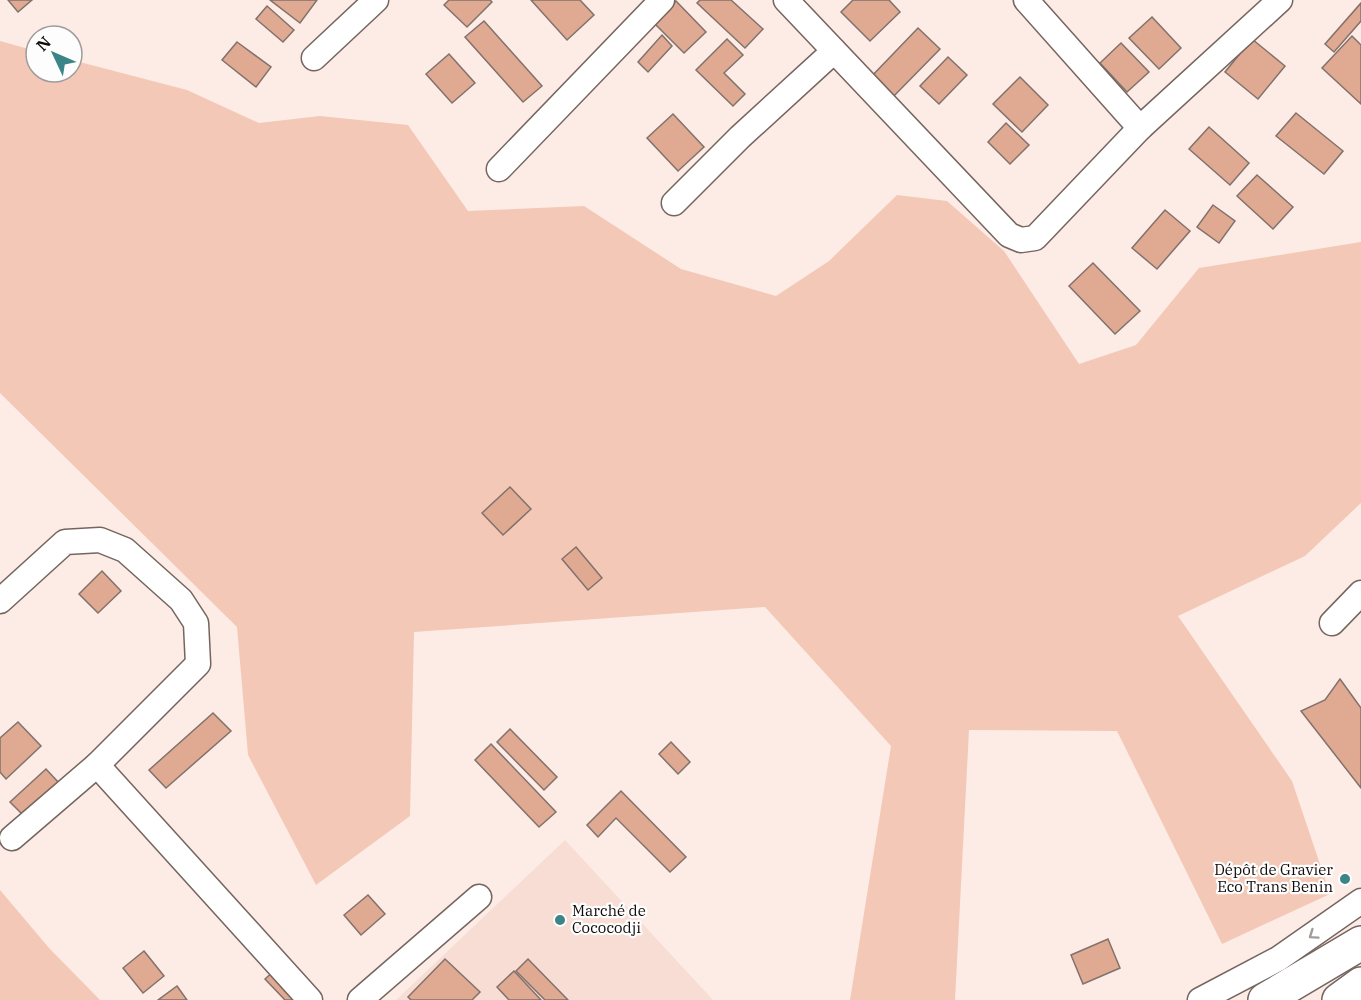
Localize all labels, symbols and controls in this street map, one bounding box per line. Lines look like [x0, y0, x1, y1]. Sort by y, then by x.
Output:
north arrow [24, 24, 84, 84]
text: N [32, 32, 55, 55]
place label: Dépôt de Gravier Eco Trans Benin [1214, 860, 1333, 896]
marker: Dépôt de Gravier Eco Trans Benin [1338, 872, 1352, 886]
place label: Marché de Cococodji [572, 901, 646, 937]
marker: Marché de Cococodji [553, 913, 567, 927]
one-way arrow [1309, 928, 1320, 939]

